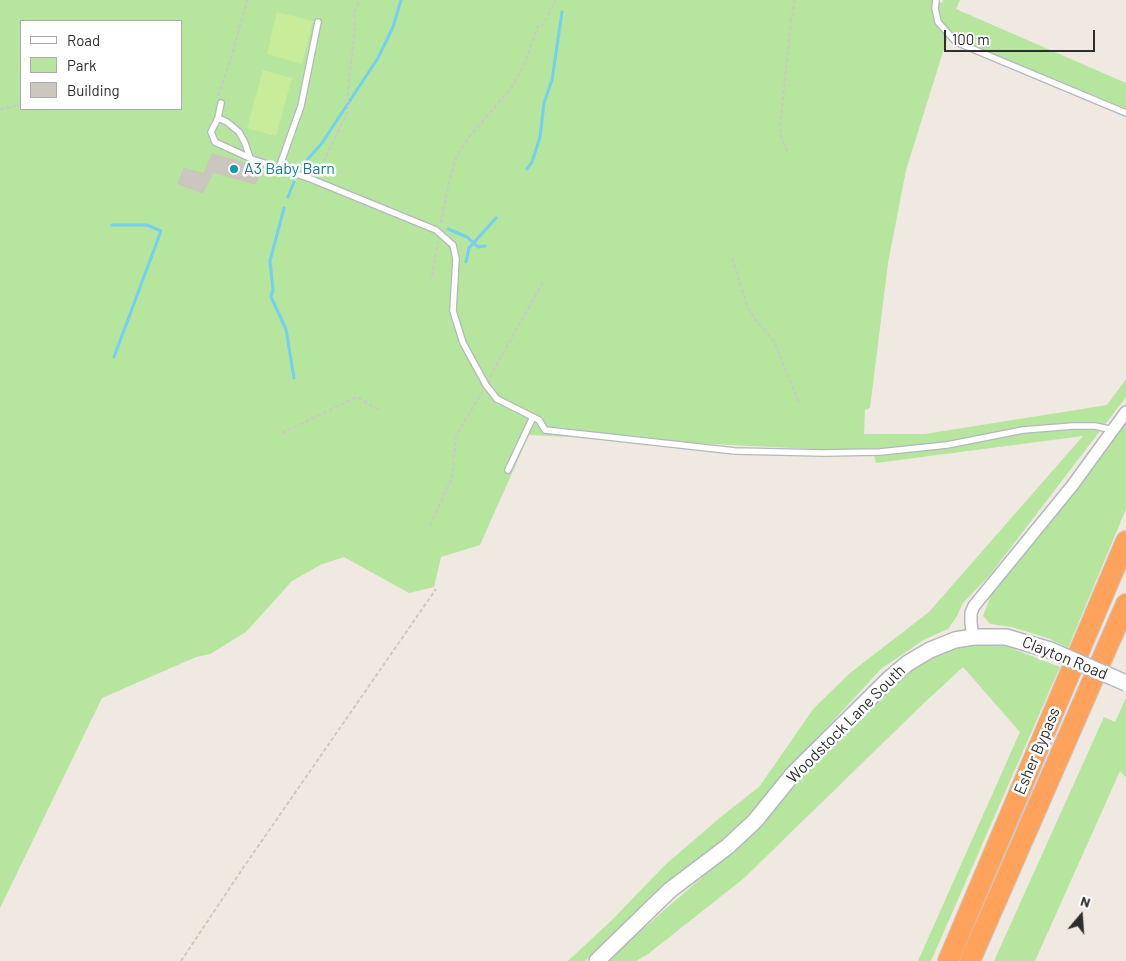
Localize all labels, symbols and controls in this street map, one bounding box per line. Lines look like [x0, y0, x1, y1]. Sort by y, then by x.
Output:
legend [20, 20, 182, 110]
scale bar [946, 20, 1097, 52]
text: 100 m [952, 30, 990, 48]
text: Road [67, 31, 100, 49]
text: Park [67, 56, 96, 74]
text: Building [67, 81, 120, 99]
place label: A3 Baby Barn [244, 159, 335, 179]
marker: A3 Baby Barn [228, 163, 240, 175]
street label: Clayton Road [1020, 632, 1110, 684]
street label: Woodstock Lane South [783, 661, 909, 787]
street label: Esher Bypass [1010, 704, 1064, 798]
north arrow [1056, 891, 1106, 941]
text: N [1079, 892, 1093, 911]

